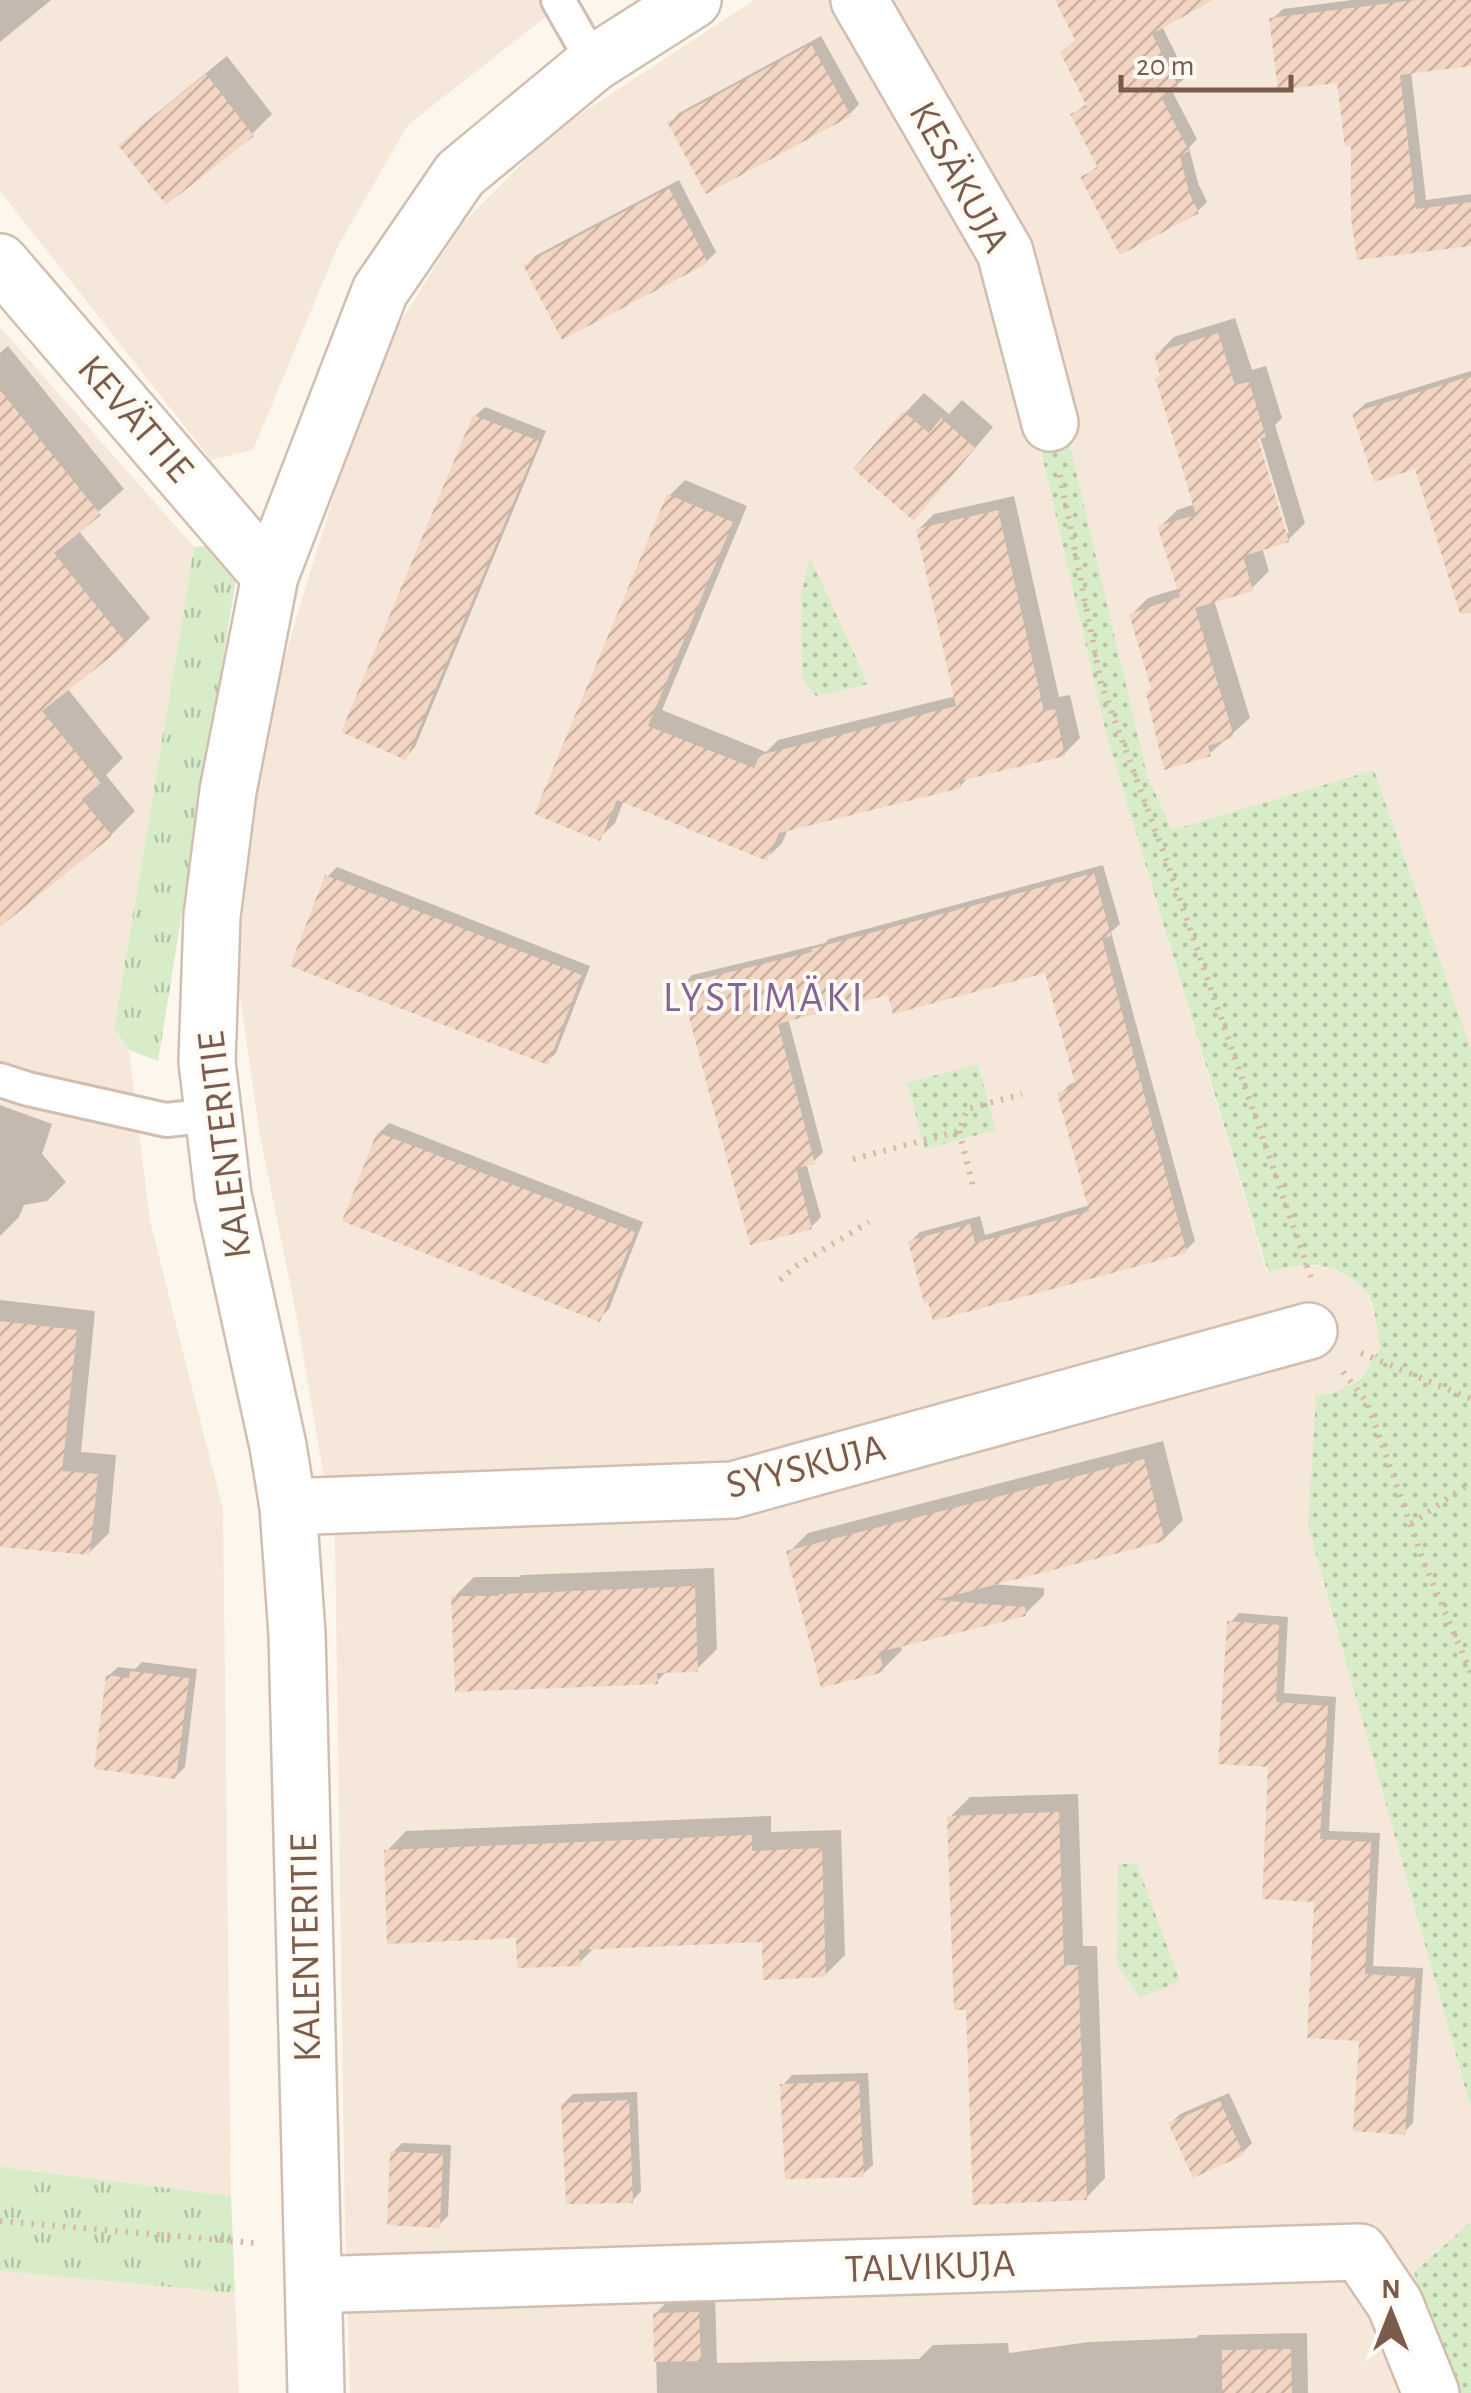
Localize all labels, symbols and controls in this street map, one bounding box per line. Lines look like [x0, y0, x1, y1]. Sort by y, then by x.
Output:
scale bar [1121, 30, 1291, 92]
text: 20 m [1136, 51, 1194, 81]
street label: KESÄKUJA [901, 94, 1018, 259]
street label: KEVÄTTIE [70, 347, 202, 490]
district label: LYSTIMÄKI [663, 975, 865, 1019]
street label: KALENTERITIE [191, 1029, 259, 1261]
street label: SYYSKUJA [722, 1428, 890, 1506]
street label: KALENTERITIE [284, 1833, 328, 2063]
street label: TALVIKUJA [844, 2244, 1016, 2290]
north arrow [1341, 2263, 1441, 2363]
text: N [1381, 2276, 1401, 2304]

